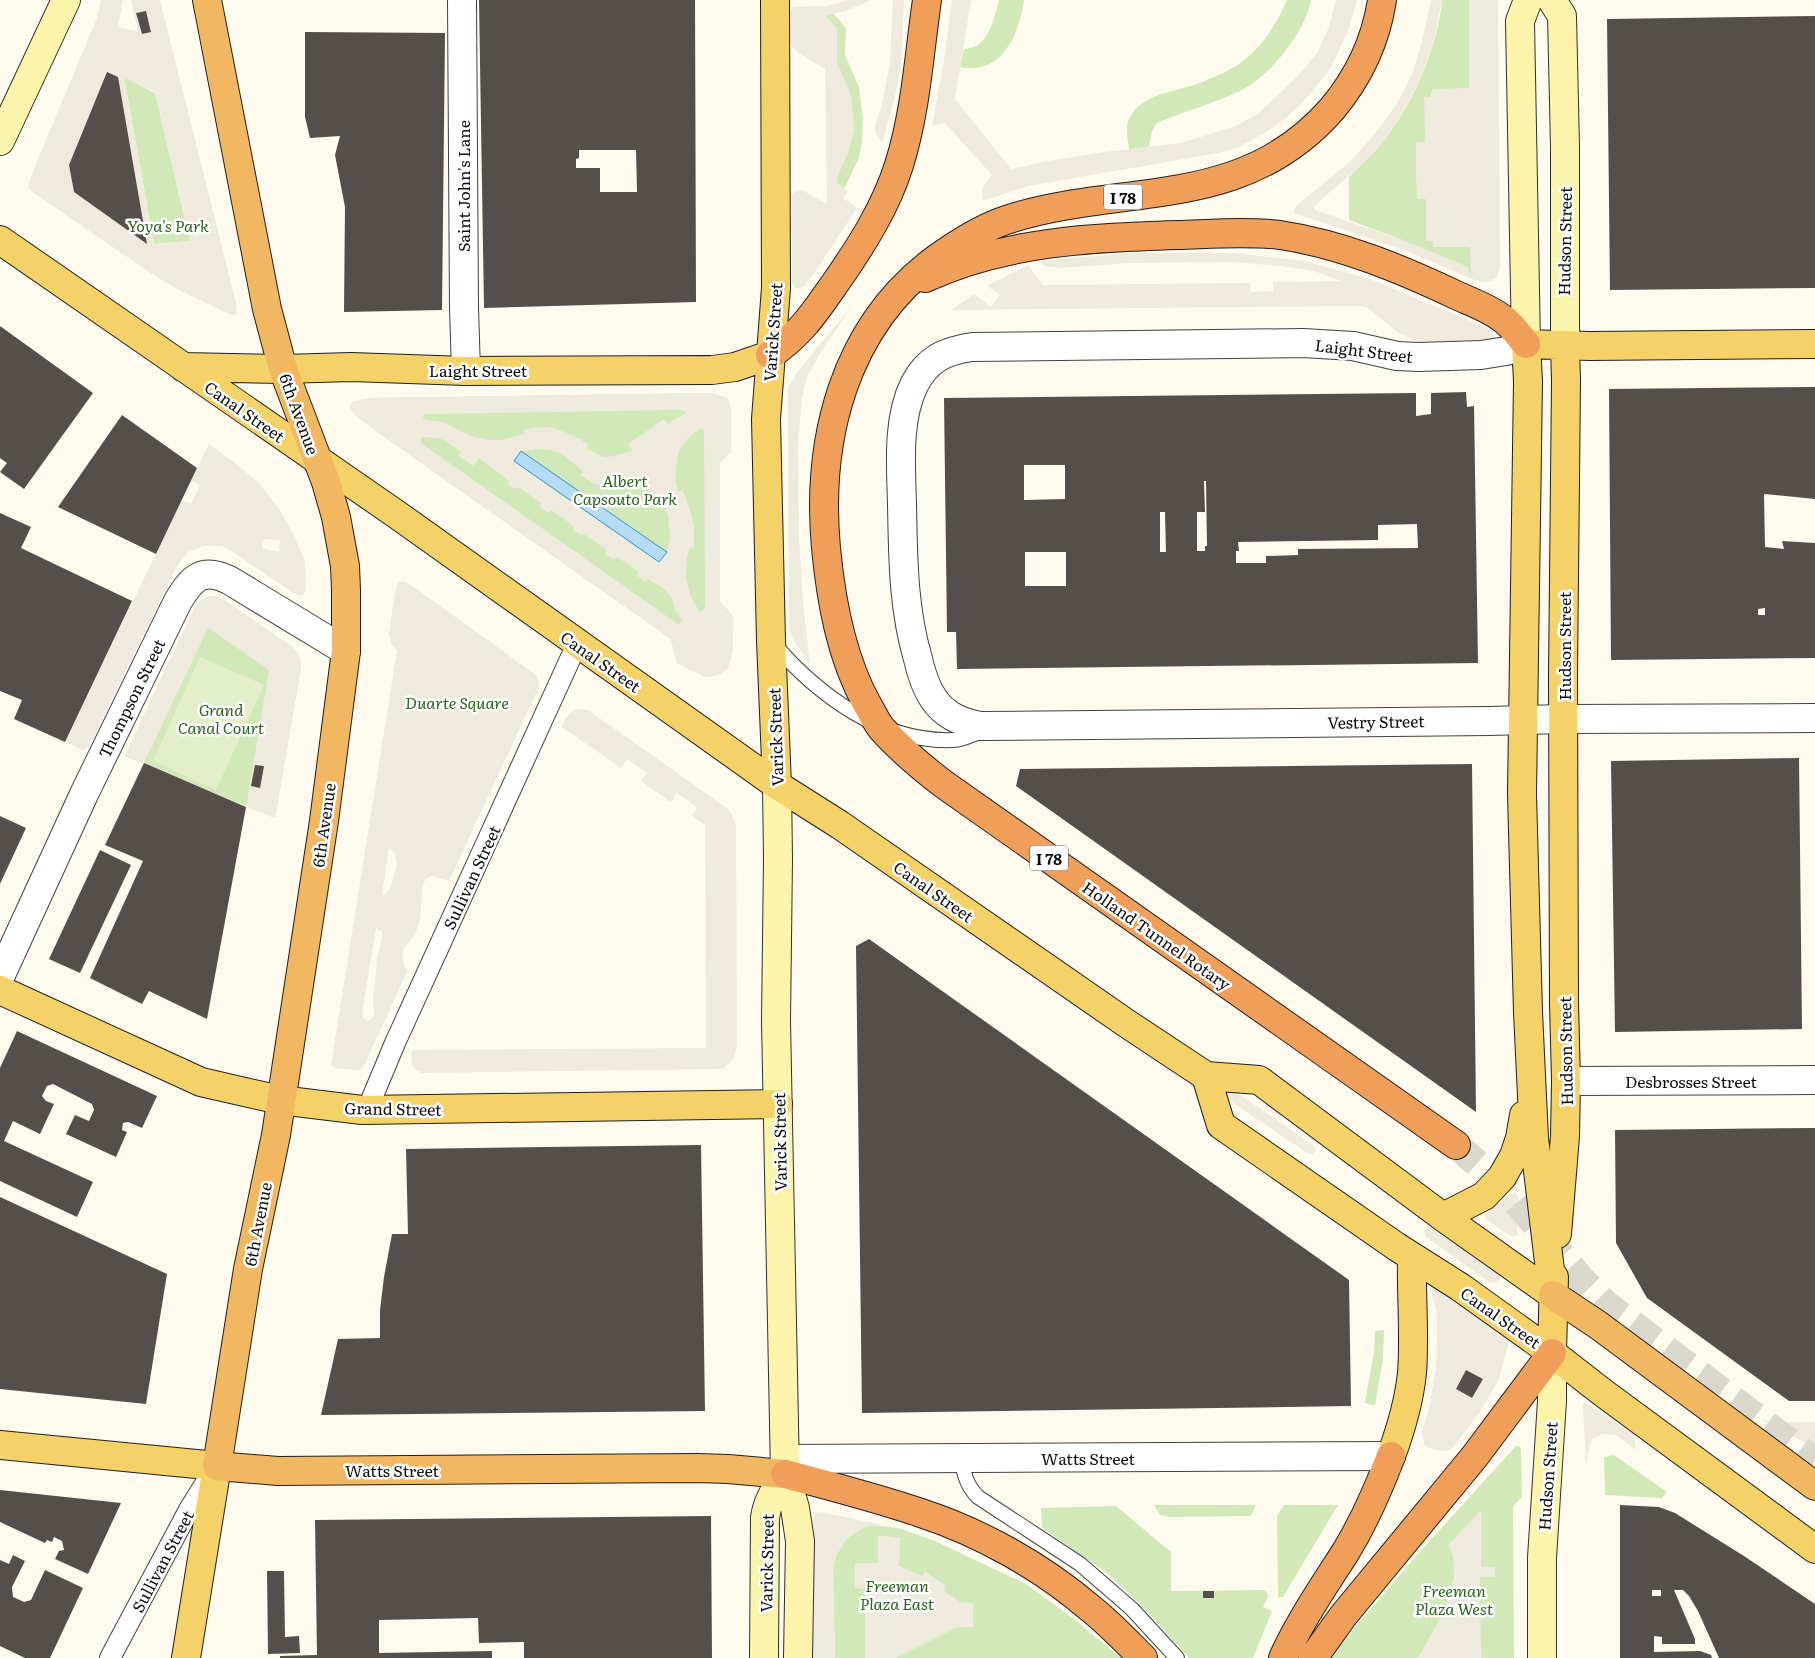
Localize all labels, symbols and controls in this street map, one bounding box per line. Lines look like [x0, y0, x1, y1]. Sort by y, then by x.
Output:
street label: Saint John's Lane [451, 120, 475, 252]
road number: I 78 [1104, 184, 1142, 210]
street label: Hudson Street [1551, 186, 1577, 296]
park label: Yoya's Park [127, 213, 209, 237]
street label: Varick Street [757, 281, 787, 382]
street label: Laight Street [1314, 332, 1415, 368]
street label: Laight Street [429, 358, 528, 382]
street label: 6th Avenue [274, 370, 326, 458]
street label: Canal Street [200, 374, 290, 448]
park label: Albert Capsouto Park [573, 468, 677, 510]
street label: Hudson Street [1552, 591, 1576, 701]
street label: Canal Street [556, 624, 646, 698]
street label: Thompson Street [92, 634, 170, 762]
street label: Varick Street [761, 687, 789, 787]
park label: Duarte Square [405, 690, 509, 714]
park label: Grand Canal Court [178, 697, 265, 739]
street label: Vestry Street [1327, 708, 1425, 734]
street label: 6th Avenue [305, 781, 341, 869]
street label: Sullivan Street [436, 821, 506, 933]
road number: I 78 [1030, 846, 1068, 870]
street label: Canal Street [889, 854, 979, 928]
street label: Holland Tunnel Rotary [1078, 875, 1237, 996]
street label: Hudson Street [1552, 996, 1578, 1106]
street label: Desbrosses Street [1625, 1069, 1758, 1093]
street label: Varick Street [766, 1092, 792, 1192]
street label: Grand Street [344, 1095, 442, 1121]
street label: 6th Avenue [237, 1180, 277, 1268]
street label: Canal Street [1456, 1280, 1546, 1354]
street label: Hudson Street [1531, 1420, 1563, 1531]
street label: Watts Street [1041, 1446, 1136, 1470]
street label: Watts Street [345, 1458, 440, 1482]
street label: Sullivan Street [125, 1505, 199, 1616]
street label: Varick Street [753, 1513, 779, 1613]
park label: Freeman Plaza East [860, 1573, 935, 1615]
park label: Freeman Plaza West [1415, 1578, 1494, 1620]

